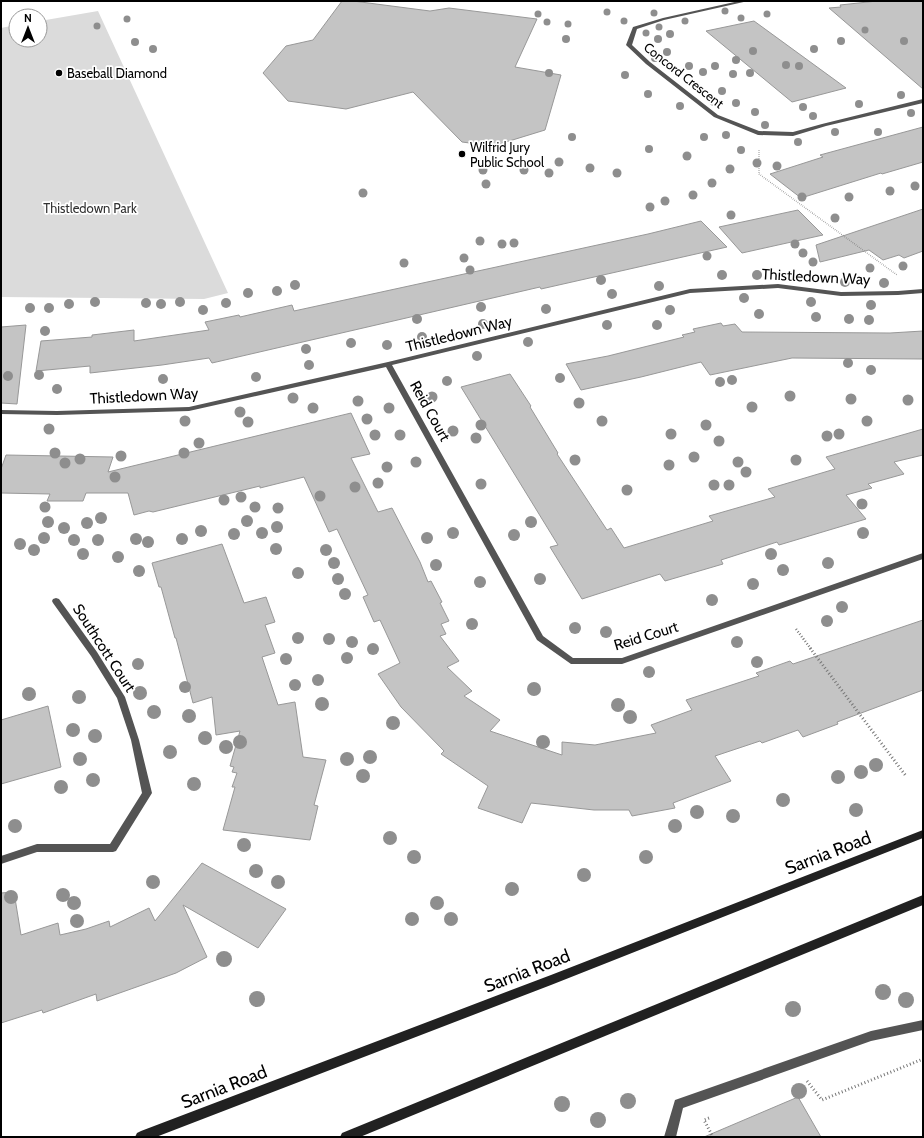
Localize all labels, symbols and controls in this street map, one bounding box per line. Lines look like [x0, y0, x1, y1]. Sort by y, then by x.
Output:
north arrow [8, 8, 48, 48]
text: N [24, 11, 32, 25]
street label: Concord Crescent [641, 39, 728, 112]
place label: Baseball Diamond [67, 65, 167, 81]
marker: Baseball Diamond [54, 68, 64, 78]
place label: Wilfrid Jury Public School [470, 139, 544, 170]
marker: Wilfrid Jury Public School [457, 149, 467, 159]
park label: Thistledown Park [43, 200, 137, 216]
street label: Thistledown Way [761, 265, 871, 289]
street label: Thistledown Way [404, 312, 514, 356]
street label: Reid Court [406, 378, 454, 444]
street label: Thistledown Way [89, 384, 199, 408]
street label: Southcott Court [69, 601, 139, 695]
street label: Reid Court [612, 618, 680, 654]
street label: Sarnia Road [782, 827, 874, 879]
street label: Sarnia Road [481, 945, 573, 997]
street label: Sarnia Road [178, 1061, 270, 1113]

